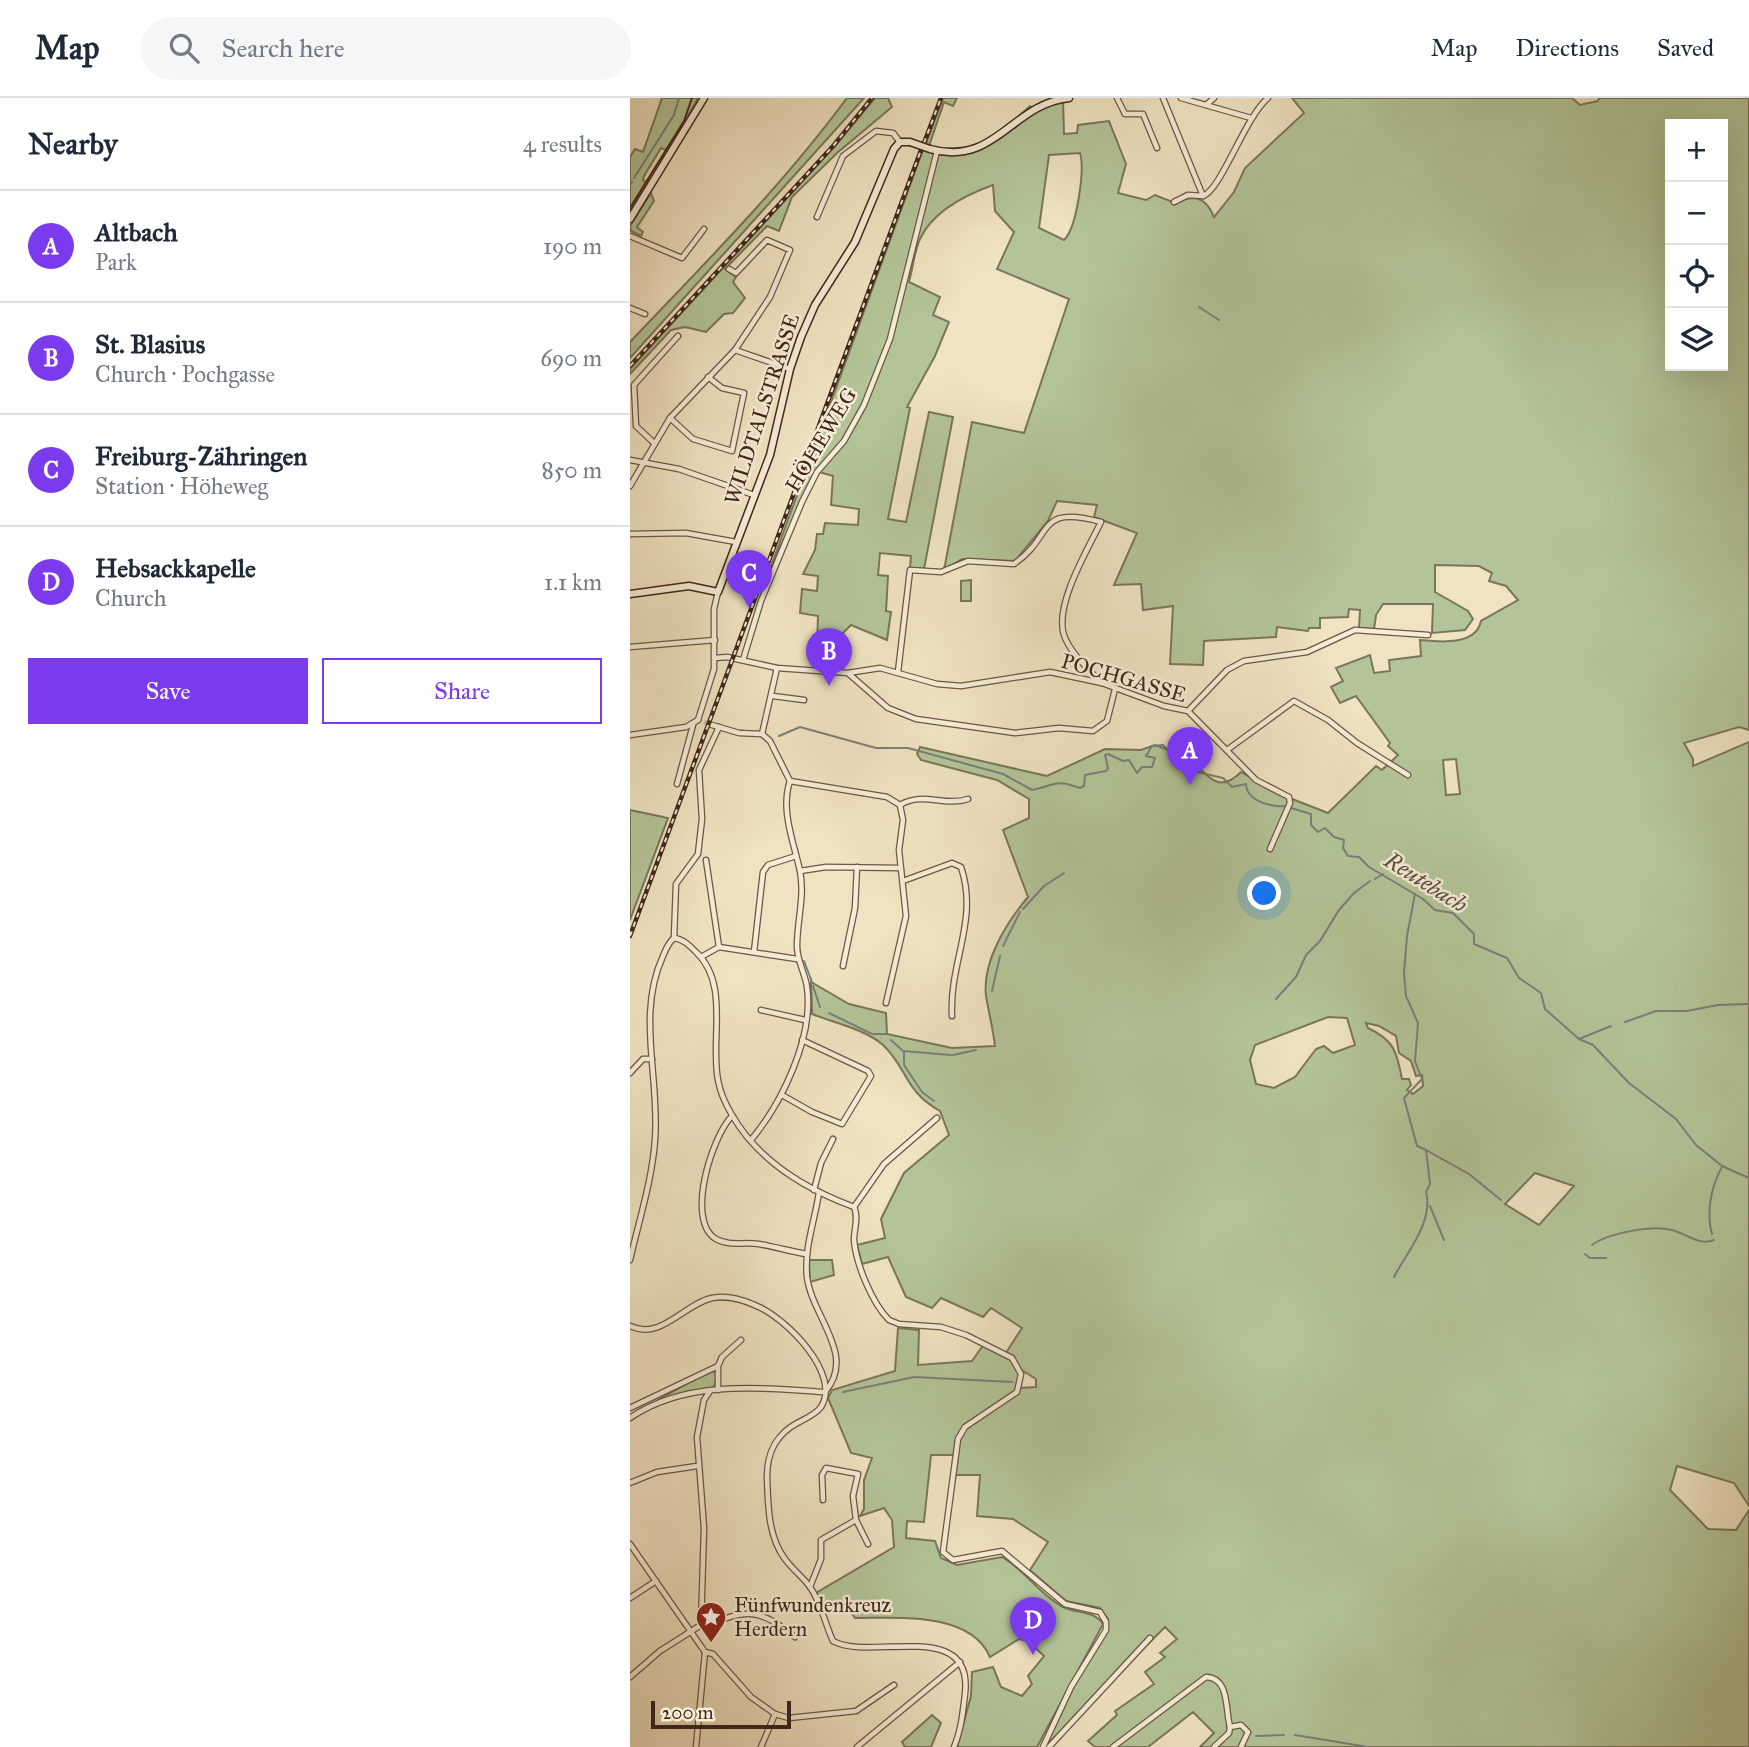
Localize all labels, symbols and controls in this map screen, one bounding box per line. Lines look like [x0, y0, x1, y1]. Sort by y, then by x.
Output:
search box [141, 17, 631, 80]
text: Map [35, 28, 99, 68]
icon: search [165, 29, 203, 67]
text: Search here [221, 32, 345, 64]
text: Map [1431, 33, 1478, 63]
text: Directions [1516, 33, 1619, 63]
text: Saved [1657, 33, 1714, 63]
map controls [1665, 119, 1728, 371]
button: + [1665, 119, 1728, 182]
text: Nearby [28, 126, 118, 162]
text: 4 results [523, 130, 602, 158]
button: − [1665, 182, 1728, 245]
text: Altbach [95, 216, 178, 248]
text: A [43, 232, 59, 260]
text: 190 m [543, 232, 602, 260]
button: locate [1665, 245, 1728, 308]
text: Park [95, 248, 137, 276]
button: layers [1665, 308, 1728, 371]
street label: WILDTALSTRASSE [719, 310, 805, 508]
text: St. Blasius [95, 328, 205, 360]
text: B [43, 344, 59, 372]
text: 690 m [540, 344, 602, 372]
text: Church · Pochgasse [95, 360, 275, 388]
street label: HÖHEWEG [780, 383, 862, 497]
text: Freiburg-Zähringen [95, 440, 307, 472]
text: C [43, 456, 59, 484]
text: 850 m [541, 456, 602, 484]
text: Station · Höheweg [95, 472, 268, 500]
pin: C [726, 550, 772, 608]
text: Hebsackkapelle [95, 552, 256, 584]
text: D [42, 568, 60, 596]
text: 1.1 km [544, 568, 602, 596]
text: Church [95, 584, 167, 612]
pin: B [806, 628, 852, 686]
street label: POCHGASSE [1058, 648, 1190, 708]
button: Save [28, 658, 308, 724]
button: Share [322, 658, 602, 724]
pin: A [1167, 727, 1213, 785]
water label: Reutebach [1379, 845, 1473, 918]
your location [1247, 876, 1281, 910]
place label: Fünfwundenkreuz Herdern [734, 1592, 892, 1642]
pin: D [1010, 1597, 1056, 1655]
place icon: Fünfwundenkreuz Herdern [694, 1600, 728, 1644]
scale bar [651, 1698, 791, 1730]
text: 200 m [662, 1701, 714, 1724]

